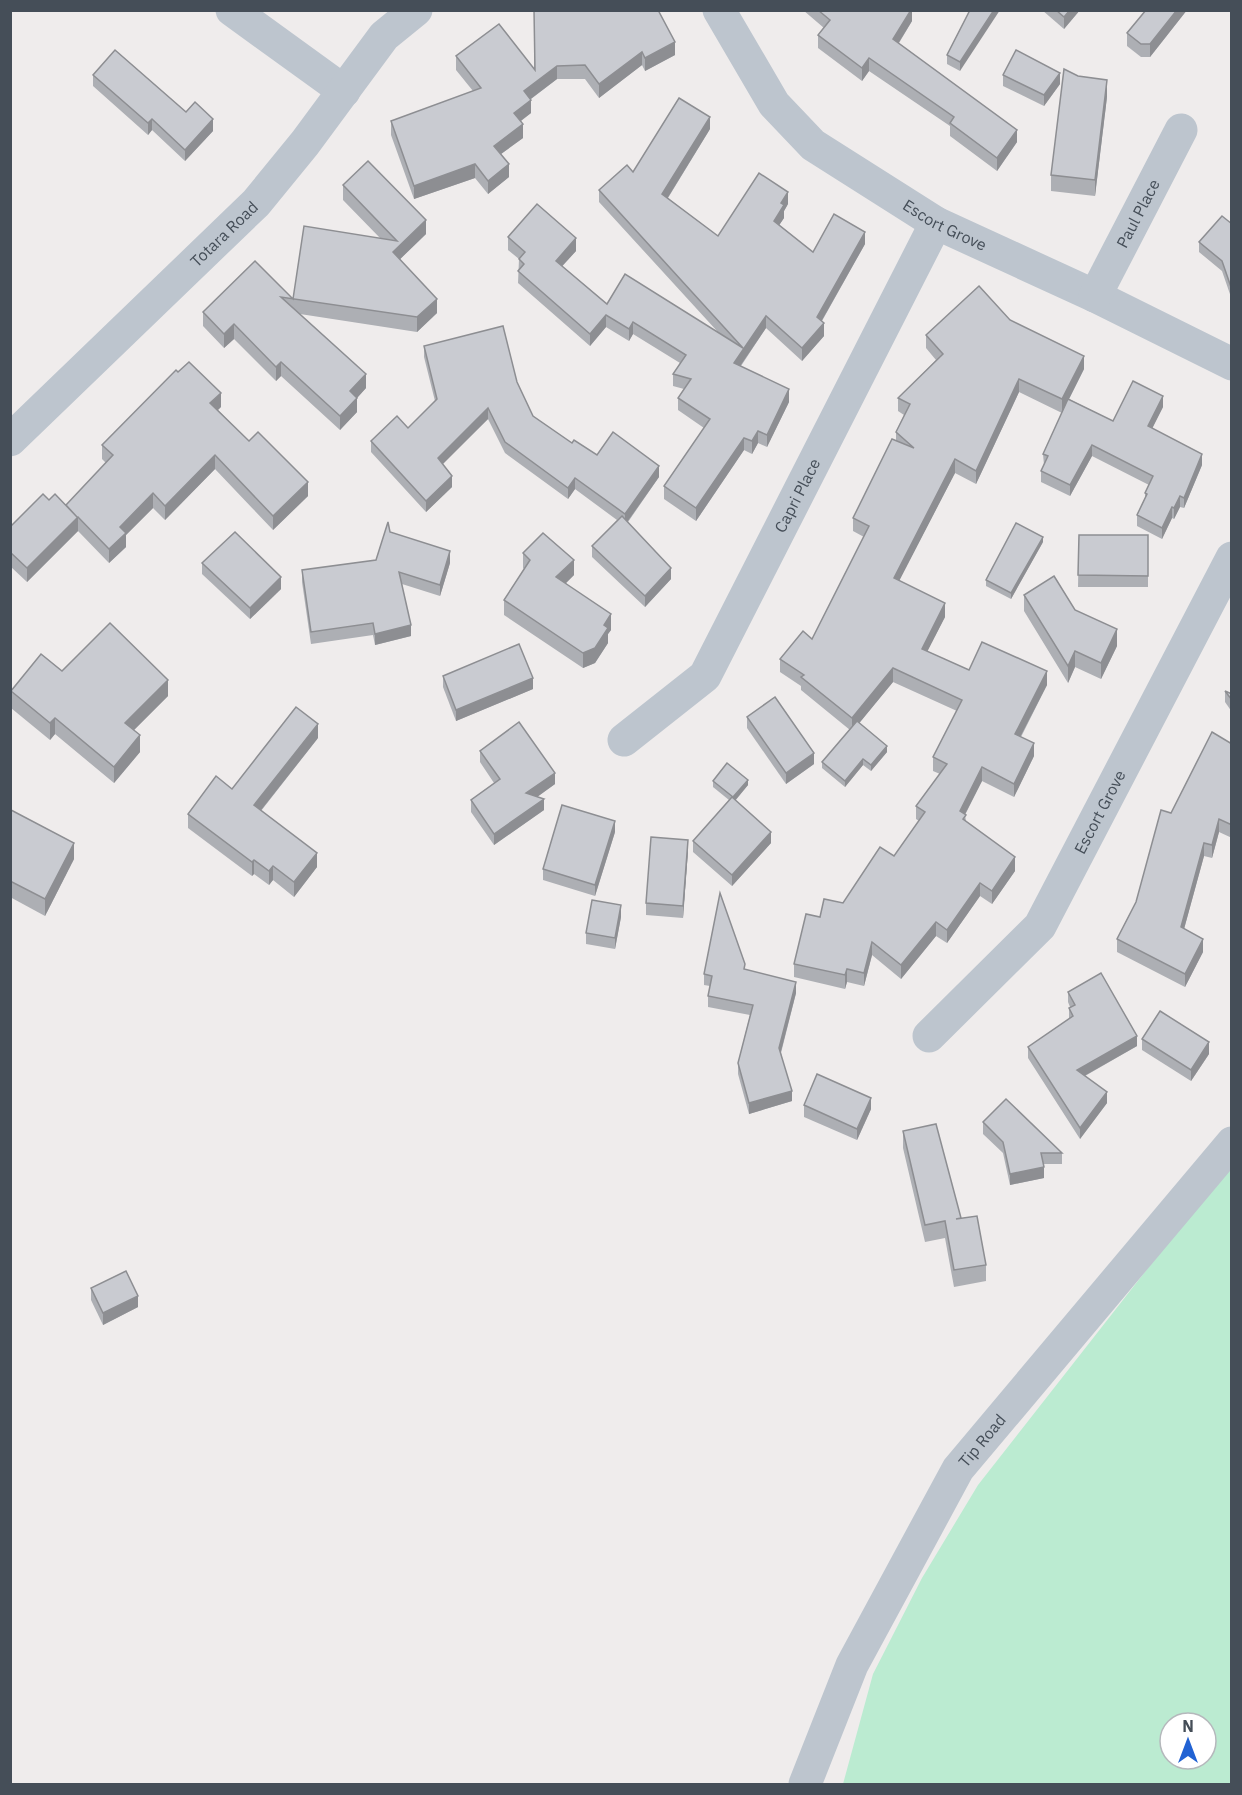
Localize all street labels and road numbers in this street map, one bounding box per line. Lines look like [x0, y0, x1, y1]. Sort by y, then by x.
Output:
street label: Paul Place [1112, 175, 1164, 251]
street label: Escort Grove [899, 195, 990, 255]
street label: Totara Road [186, 197, 262, 271]
street label: Capri Place [770, 455, 824, 536]
street label: Escort Grove [1069, 766, 1130, 857]
street label: Tip Road [954, 1410, 1010, 1471]

